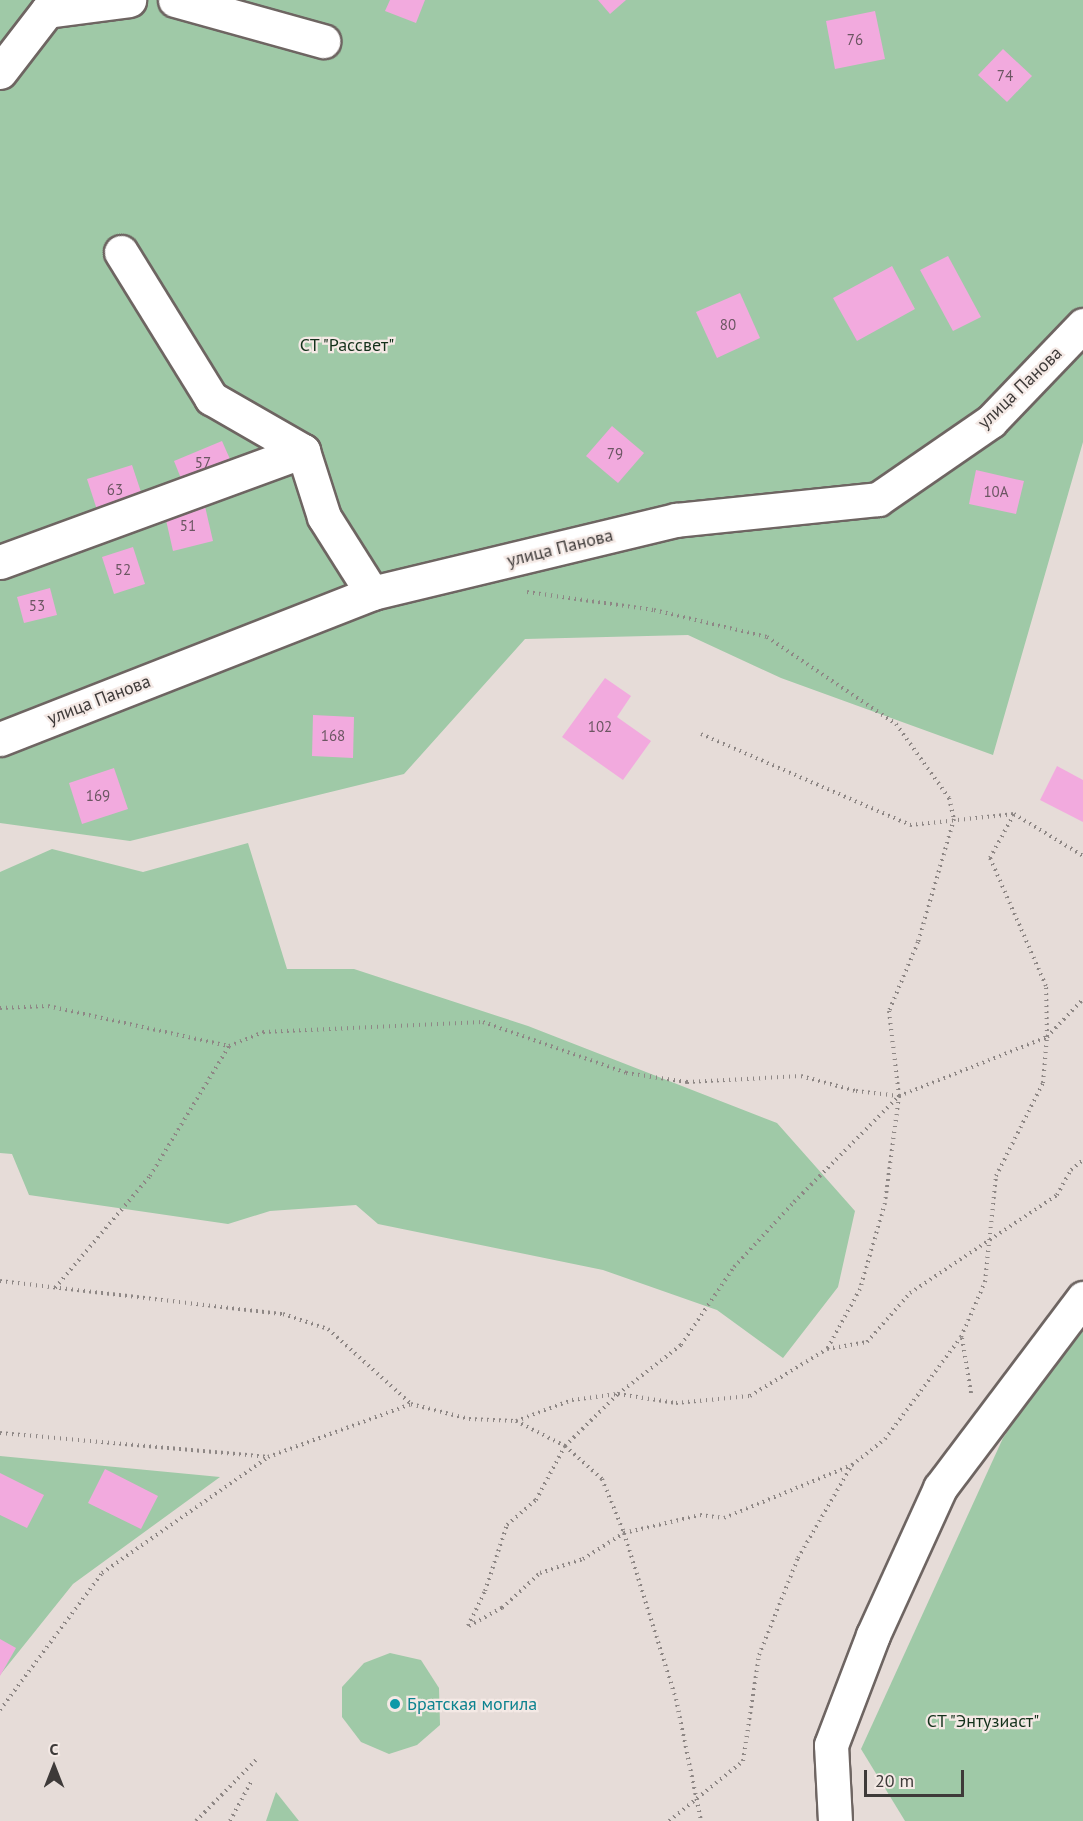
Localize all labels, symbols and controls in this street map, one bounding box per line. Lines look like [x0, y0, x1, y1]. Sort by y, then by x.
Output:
house number: 76 [847, 31, 863, 49]
house number: 74 [997, 67, 1013, 85]
house number: 80 [720, 316, 736, 334]
park label: СТ "Рассвет" [299, 334, 395, 356]
street label: улица Панова [973, 342, 1067, 434]
house number: 79 [607, 445, 623, 463]
house number: 57 [195, 454, 211, 472]
house number: 63 [107, 481, 123, 499]
house number: 10А [983, 483, 1009, 501]
house number: 51 [180, 517, 196, 535]
street label: улица Панова [505, 524, 615, 572]
house number: 52 [115, 561, 131, 579]
house number: 53 [29, 597, 45, 615]
street label: улица Панова [44, 670, 154, 730]
house number: 102 [588, 718, 612, 736]
house number: 168 [321, 727, 345, 745]
house number: 169 [86, 787, 110, 805]
place label: Братская могила [407, 1693, 537, 1715]
marker: Братская могила [388, 1697, 402, 1711]
park label: СТ "Энтузиаст" [926, 1710, 1040, 1732]
north arrow [24, 1737, 84, 1797]
text: С [50, 1739, 58, 1759]
scale bar [867, 1758, 968, 1796]
text: 20 m [875, 1769, 914, 1792]

